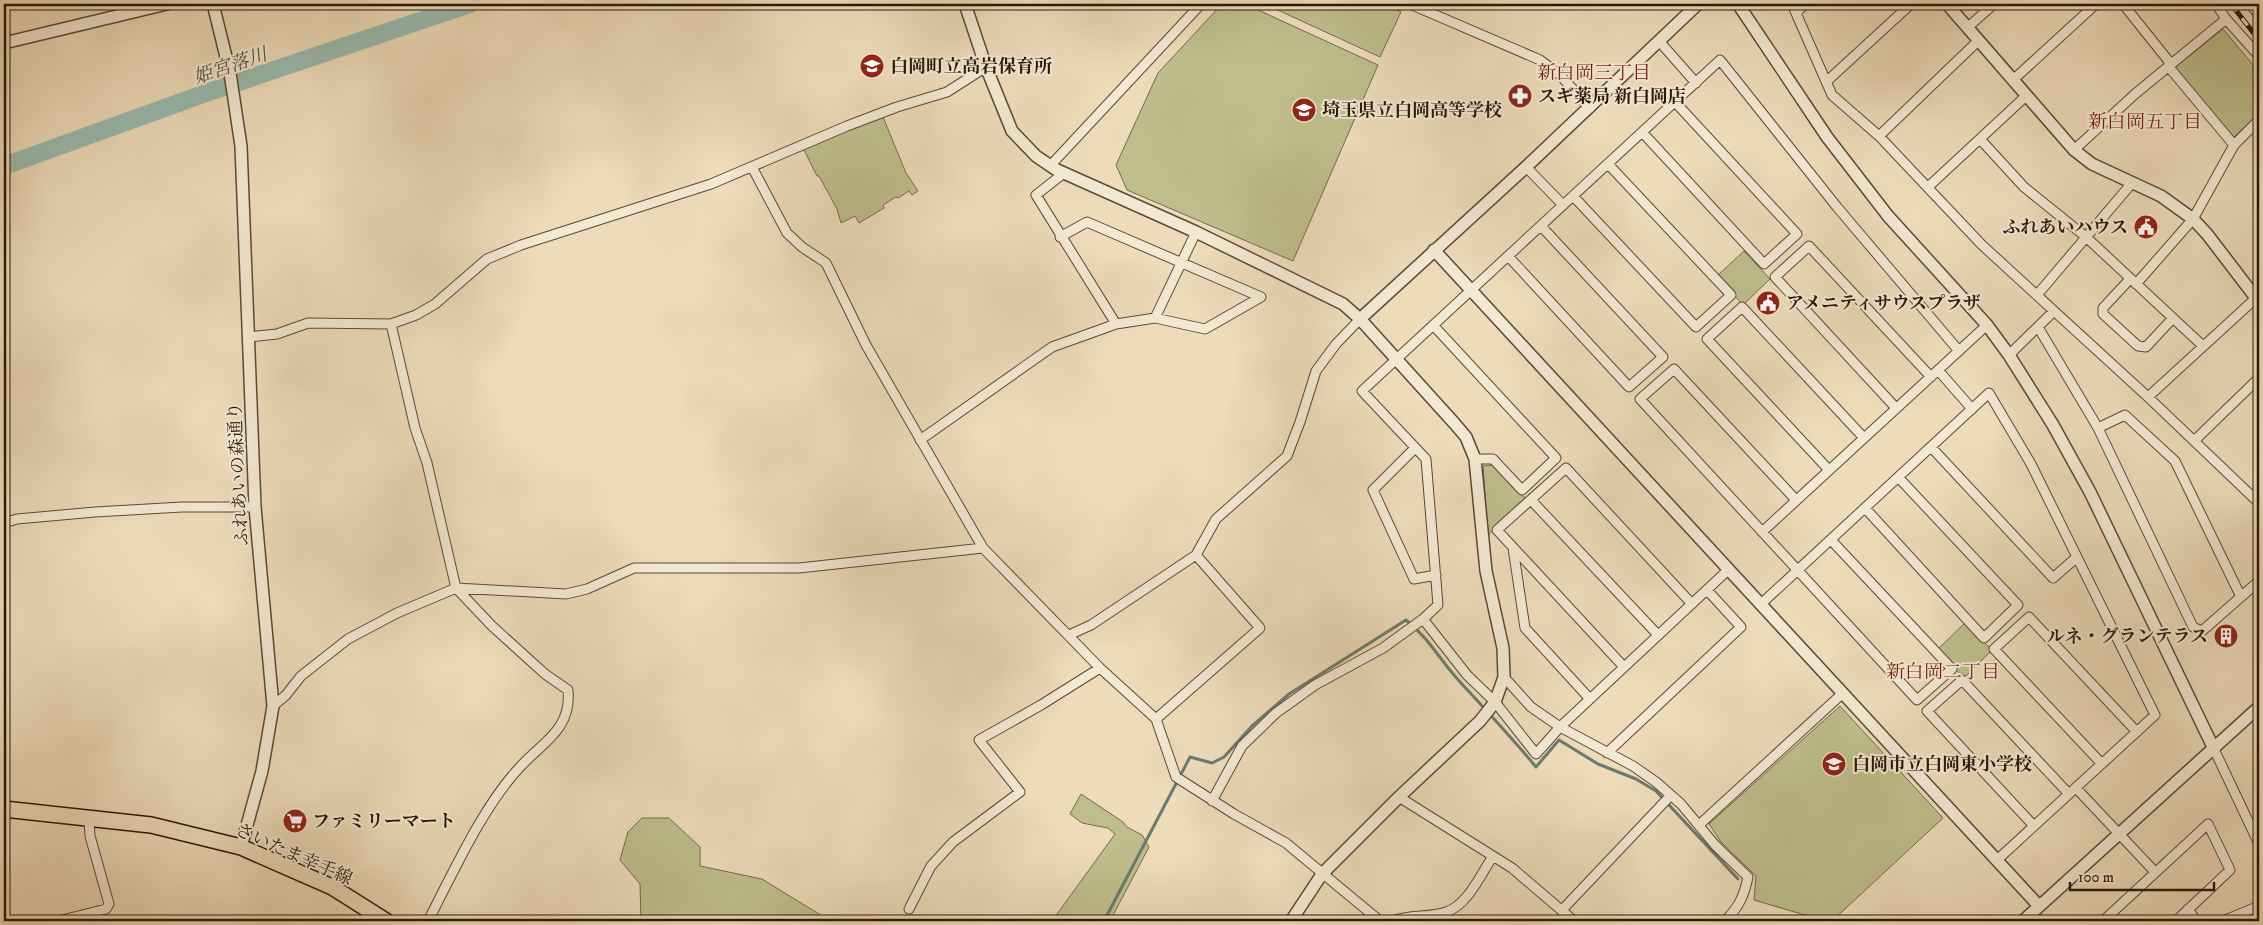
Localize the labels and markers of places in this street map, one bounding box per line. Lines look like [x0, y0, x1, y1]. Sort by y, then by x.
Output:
school or university icon: 白岡町立高岩保育所 [859, 53, 885, 79]
place label: 白岡町立高岩保育所 [890, 56, 1052, 78]
pharmacy icon: スギ薬局 新白岡店 [1507, 83, 1533, 109]
place label: スギ薬局 新白岡店 [1538, 86, 1686, 108]
school or university icon: 埼玉県立白岡高等学校 [1291, 97, 1317, 123]
place label: 埼玉県立白岡高等学校 [1322, 100, 1502, 122]
public building icon: ふれあいハウス [2133, 214, 2159, 240]
place label: ふれあいハウス [2003, 217, 2128, 239]
public building icon: アメニティサウスプラザ [1755, 290, 1781, 316]
place label: アメニティサウスプラザ [1786, 293, 1981, 315]
building icon: ルネ・グランテラス [2213, 623, 2239, 649]
place label: ルネ・グランテラス [2047, 626, 2208, 648]
school or university icon: 白岡市立白岡東小学校 [1821, 751, 1847, 777]
place label: 白岡市立白岡東小学校 [1852, 754, 2032, 776]
supermarket icon: ファミリーマート [282, 808, 308, 834]
place label: ファミリーマート [312, 811, 456, 833]

